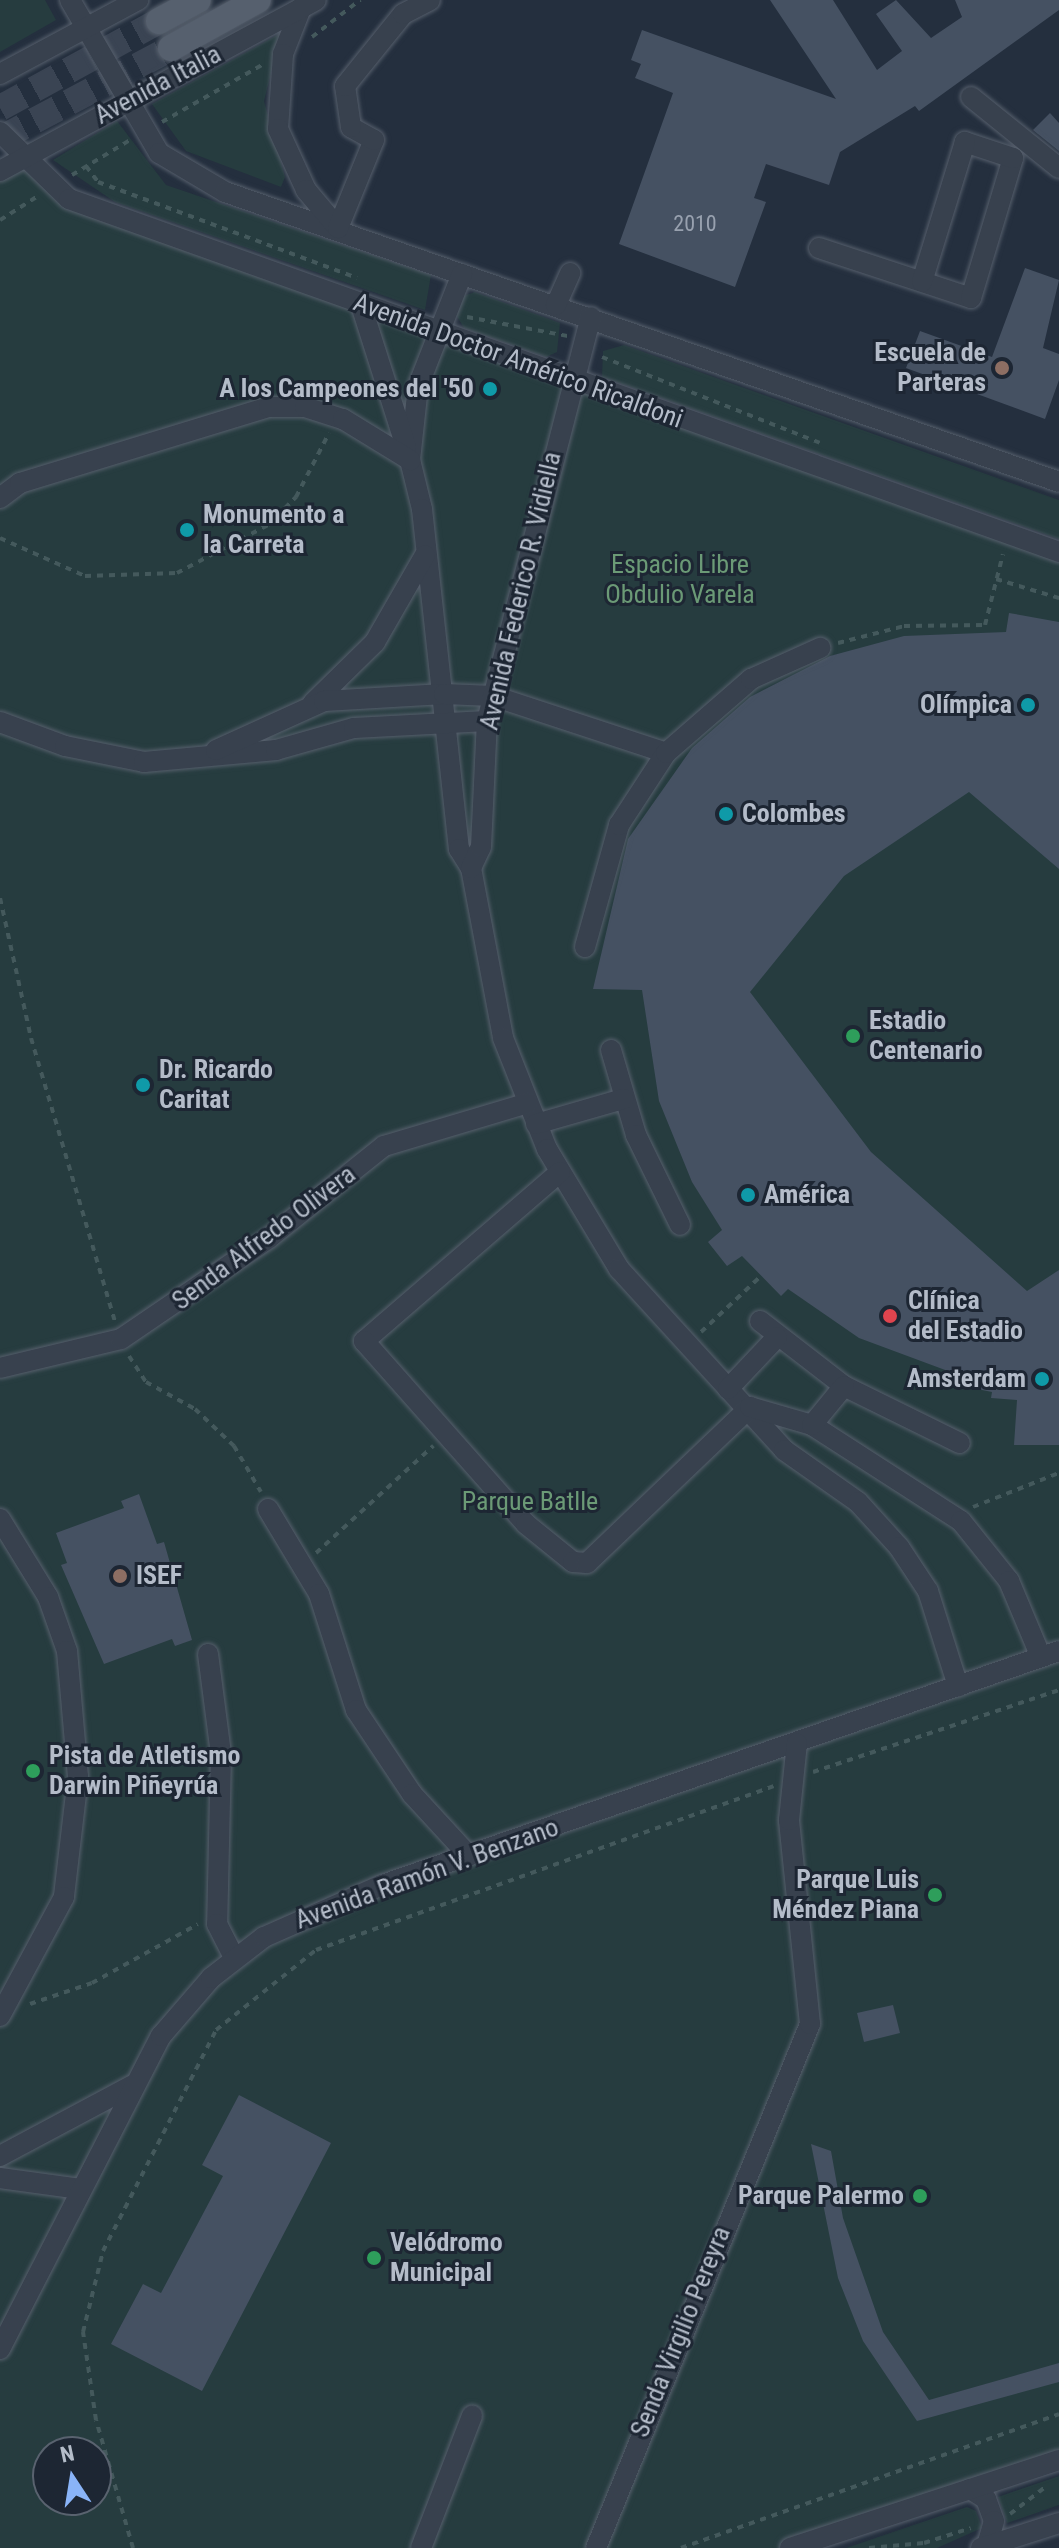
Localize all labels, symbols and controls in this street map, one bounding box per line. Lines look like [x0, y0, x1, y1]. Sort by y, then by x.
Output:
street label: Avenida Italia [90, 39, 226, 131]
house number: 2010 [673, 211, 717, 237]
street label: Avenida Doctor Américo Ricaldoni [349, 287, 687, 435]
place label: Escuela de Parteras [874, 337, 986, 398]
marker: Escuela de Parteras [993, 359, 1011, 377]
place label: A los Campeones del '50 [219, 373, 474, 405]
marker: A los Campeones del '50 [481, 380, 499, 398]
street label: Avenida Federico R. Vidiella [474, 449, 568, 733]
place label: Monumento a la Carreta [203, 499, 345, 560]
marker: Monumento a la Carreta [178, 521, 196, 539]
park label: Espacio Libre Obdulio Varela [605, 549, 755, 610]
place label: Olímpica [920, 689, 1012, 721]
marker: Olímpica [1019, 696, 1037, 714]
place label: Colombes [742, 798, 846, 830]
marker: Colombes [717, 805, 735, 823]
place label: Estadio Centenario [869, 1005, 983, 1066]
marker: Estadio Centenario [844, 1027, 862, 1045]
place label: Dr. Ricardo Caritat [159, 1054, 273, 1116]
marker: Dr. Ricardo Caritat [134, 1076, 152, 1094]
street label: Senda Alfredo Olivera [166, 1159, 362, 1317]
place label: América [764, 1179, 850, 1211]
marker: América [739, 1186, 757, 1204]
place label: Clínica del Estadio [908, 1285, 1023, 1346]
marker: Clínica del Estadio [879, 1305, 901, 1327]
place label: Amsterdam [907, 1363, 1026, 1395]
marker: Amsterdam [1033, 1370, 1051, 1388]
park label: Parque Batlle [462, 1486, 598, 1518]
place label: ISEF [136, 1560, 182, 1592]
marker: ISEF [111, 1567, 129, 1585]
place label: Pista de Atletismo Darwin Piñeyrúa [49, 1740, 240, 1802]
marker: Pista de Atletismo Darwin Piñeyrúa [24, 1762, 42, 1780]
street label: Avenida Ramón V. Benzano [291, 1812, 563, 1936]
place label: Parque Luis Méndez Piana [772, 1864, 919, 1926]
marker: Parque Luis Méndez Piana [926, 1886, 944, 1904]
place label: Parque Palermo [738, 2180, 904, 2212]
marker: Parque Palermo [911, 2187, 929, 2205]
street label: Senda Virgilio Pereyra [625, 2222, 737, 2442]
place label: Velódromo Municipal [390, 2227, 503, 2288]
marker: Velódromo Municipal [365, 2249, 383, 2267]
north arrow [32, 2436, 112, 2516]
text: N [58, 2440, 77, 2468]

